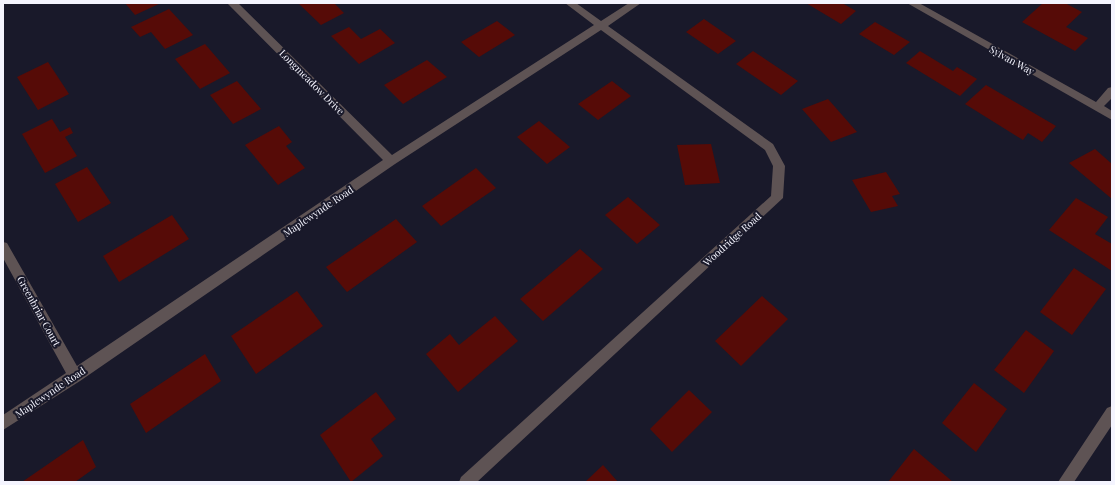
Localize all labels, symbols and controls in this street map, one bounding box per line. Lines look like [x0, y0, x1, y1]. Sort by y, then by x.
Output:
street label: Sylvan Way [987, 42, 1037, 78]
street label: Longmeadow Drive [276, 46, 348, 118]
street label: Maplewynde Road [280, 182, 356, 240]
street label: Woodridge Road [699, 209, 764, 270]
street label: Greenbriar Court [14, 273, 64, 349]
street label: Maplewynde Road [12, 363, 88, 421]

